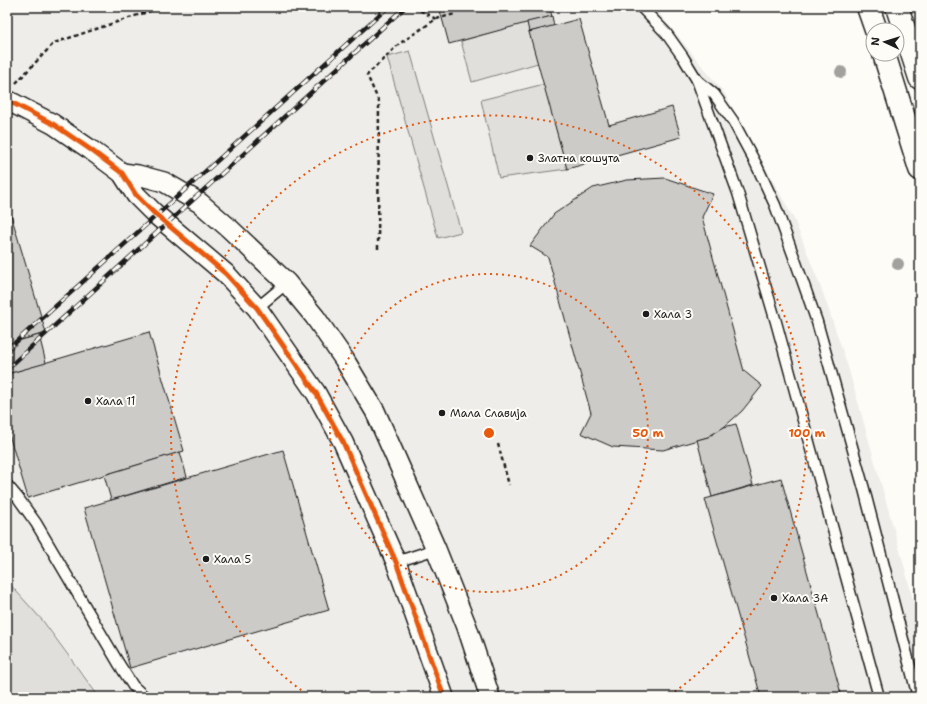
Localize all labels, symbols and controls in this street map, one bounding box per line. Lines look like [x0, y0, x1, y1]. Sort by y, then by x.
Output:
north arrow [865, 22, 905, 62]
text: N [868, 36, 883, 46]
place label: Златна кошута [538, 151, 620, 166]
marker: Златна кошута [525, 153, 535, 163]
place label: Хала 3 [654, 307, 692, 322]
marker: Хала 3 [641, 309, 651, 319]
place label: Хала 11 [96, 394, 135, 409]
marker: Хала 11 [83, 396, 93, 406]
place label: Мала Славија [450, 406, 527, 421]
marker: Мала Славија [437, 408, 447, 418]
text: 50 m [633, 425, 664, 441]
text: 100 m [789, 425, 826, 441]
centre of rings [482, 426, 496, 440]
place label: Хала 5 [214, 552, 252, 567]
marker: Хала 5 [201, 554, 211, 564]
place label: Хала 3А [782, 591, 828, 606]
marker: Хала 3А [769, 593, 779, 603]

